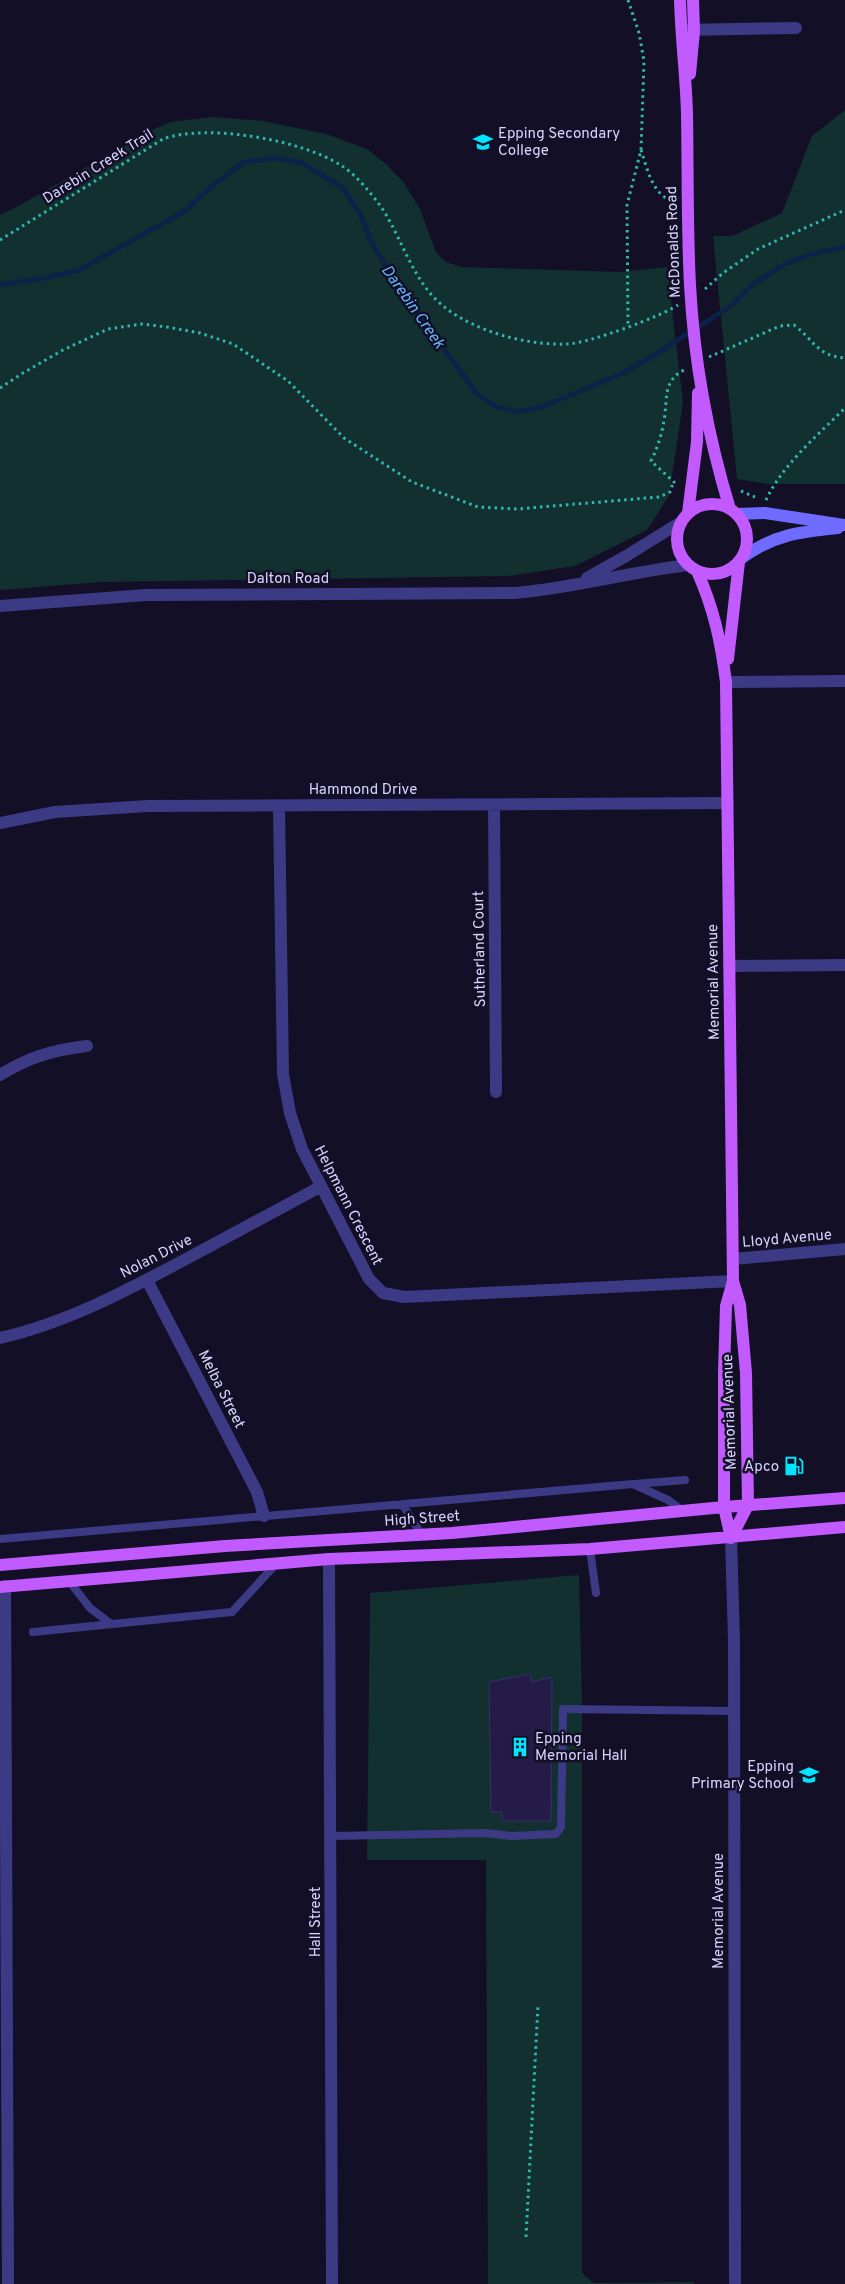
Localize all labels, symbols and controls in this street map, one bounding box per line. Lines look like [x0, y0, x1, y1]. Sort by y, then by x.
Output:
place label: Epping Secondary College [498, 125, 620, 161]
street label: Darebin Creek Trail [40, 126, 158, 209]
school or university icon: Epping Secondary College [472, 131, 494, 153]
street label: McDonalds Road [663, 186, 686, 298]
water label: Darebin Creek [376, 261, 449, 354]
street label: Dalton Road [247, 570, 329, 589]
street label: Hammond Drive [309, 781, 417, 800]
street label: Sutherland Court [470, 891, 491, 1007]
street label: Memorial Avenue [704, 924, 725, 1040]
street label: Helpmann Crescent [309, 1143, 386, 1269]
street label: Lloyd Avenue [741, 1226, 833, 1253]
street label: Nolan Drive [117, 1231, 196, 1284]
street label: Melba Street [193, 1347, 249, 1432]
street label: Memorial Avenue [719, 1354, 742, 1470]
fuel station icon: Apco [783, 1455, 805, 1477]
place label: Apco [744, 1458, 779, 1477]
street label: High Street [384, 1507, 461, 1532]
place label: Epping Memorial Hall [535, 1730, 627, 1766]
building icon: Epping Memorial Hall [509, 1736, 531, 1758]
place label: Epping Primary School [691, 1758, 794, 1794]
school or university icon: Epping Primary School [798, 1764, 820, 1786]
street label: Memorial Avenue [710, 1853, 729, 1969]
street label: Hall Street [307, 1887, 326, 1957]

